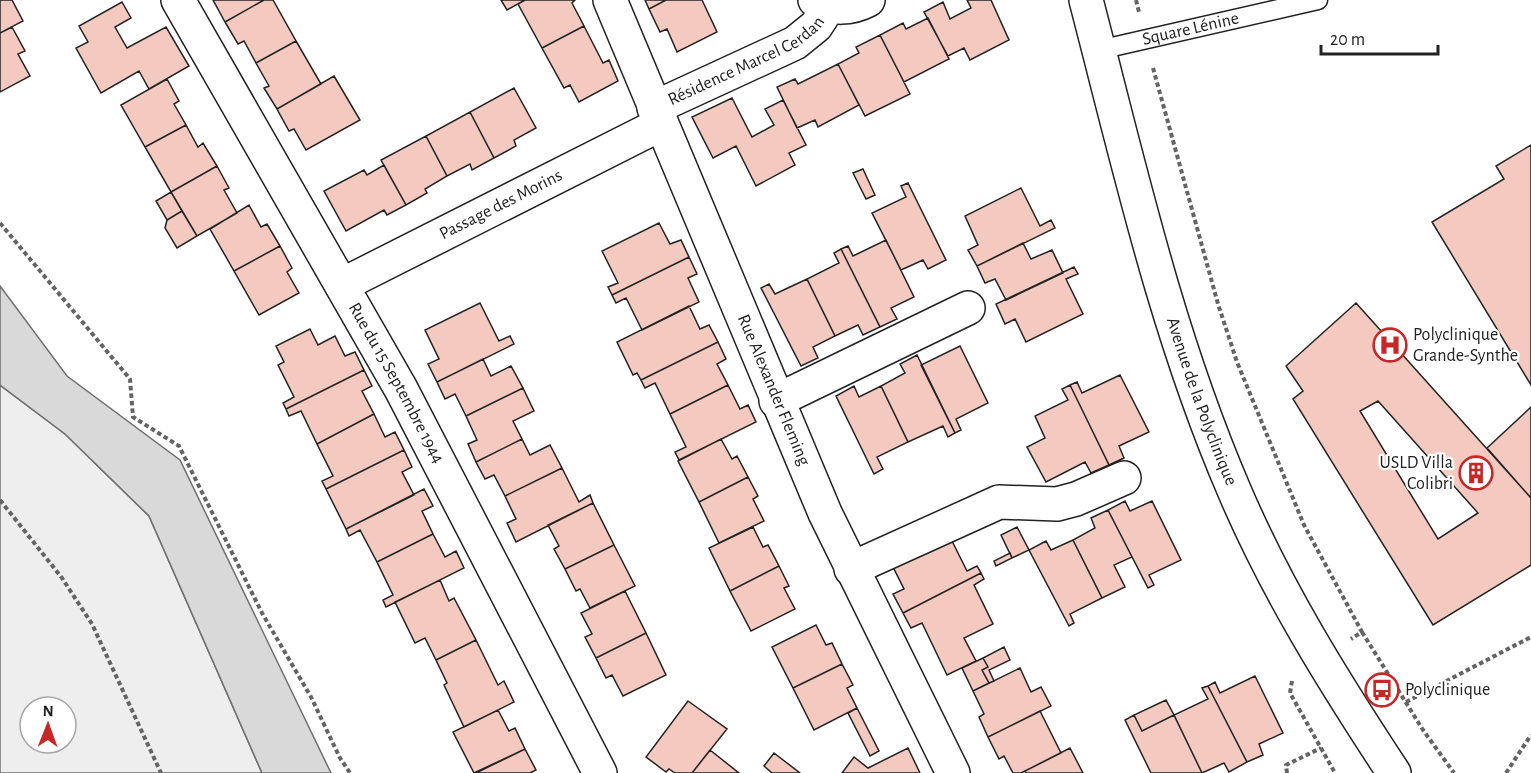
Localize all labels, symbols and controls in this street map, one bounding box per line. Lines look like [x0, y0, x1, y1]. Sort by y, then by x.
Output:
street label: Square Lénine [1141, 9, 1241, 49]
street label: Résidence Marcel Cerdan [665, 14, 828, 109]
scale bar [1321, 18, 1438, 56]
text: 20 m [1330, 31, 1365, 49]
street label: Passage des Morins [437, 166, 565, 243]
street label: Rue du 15 Septembre 1944 [345, 300, 447, 467]
street label: Rue Alexander Fleming [734, 312, 813, 469]
street label: Avenue de la Polyclinique [1163, 315, 1240, 488]
place label: Polyclinique Grande-Synthe [1413, 326, 1518, 365]
hospital icon: Polyclinique Grande-Synthe [1372, 327, 1408, 363]
place label: USLD Villa Colibri [1379, 454, 1453, 493]
building icon: USLD Villa Colibri [1458, 455, 1494, 491]
bus stop icon: Polyclinique [1364, 672, 1400, 708]
place label: Polyclinique [1405, 681, 1490, 699]
north arrow [18, 695, 78, 755]
text: N [43, 703, 54, 719]

